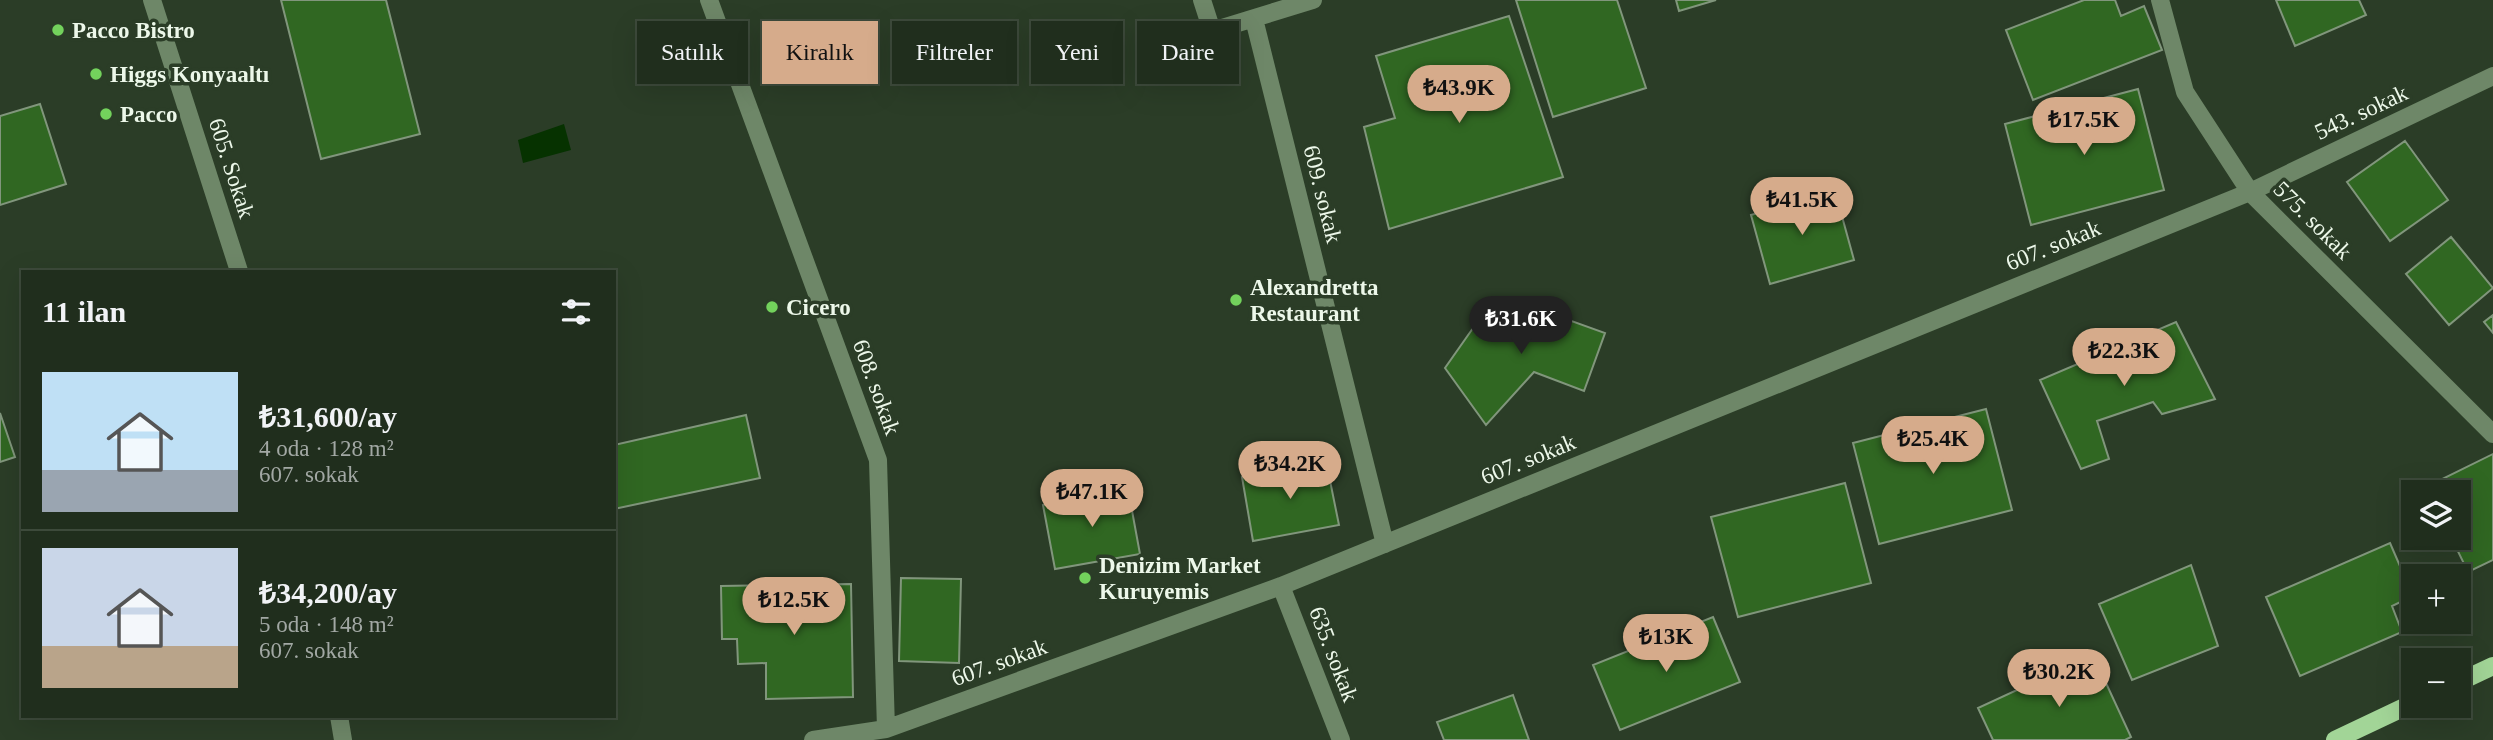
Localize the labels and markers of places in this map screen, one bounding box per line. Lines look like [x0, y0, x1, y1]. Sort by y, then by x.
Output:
place label: Pacco Bistro [72, 18, 195, 43]
marker: Pacco Bistro [50, 22, 66, 38]
place label: Higgs Konyaaltı [110, 62, 270, 87]
marker: Higgs Konyaaltı [88, 66, 104, 82]
pin: ₺43.9K [1402, 66, 1516, 125]
pin: ₺17.5K [2027, 97, 2141, 157]
place label: Pacco [120, 102, 177, 127]
marker: Pacco [98, 106, 114, 122]
pin: ₺41.5K [1745, 177, 1859, 237]
place label: Alexandretta Restaurant [1250, 275, 1379, 326]
marker: Alexandretta Restaurant [1228, 292, 1244, 308]
place label: Cicero [786, 295, 851, 320]
pin: ₺31.6K [1464, 296, 1578, 356]
marker: Cicero [764, 299, 780, 315]
pin: ₺22.3K [2067, 328, 2181, 388]
pin: ₺25.4K [1876, 416, 1990, 476]
pin: ₺34.2K [1233, 442, 1347, 501]
pin: ₺47.1K [1035, 470, 1149, 529]
place label: Denizim Market Kuruyemis [1099, 553, 1261, 604]
marker: Denizim Market Kuruyemis [1077, 570, 1093, 586]
pin: ₺12.5K [737, 578, 851, 637]
pin: ₺13K [1625, 614, 1707, 674]
pin: ₺30.2K [2002, 650, 2116, 709]

